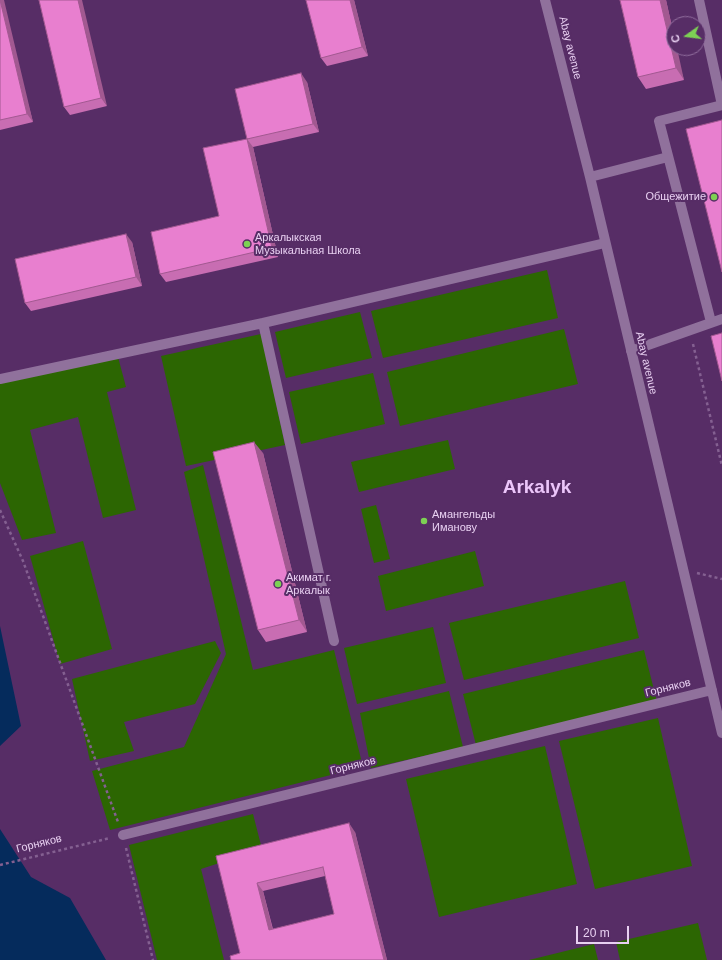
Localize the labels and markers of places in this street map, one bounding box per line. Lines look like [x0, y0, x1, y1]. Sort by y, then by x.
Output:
place label: Общежитие [645, 190, 706, 204]
marker: Общежитие [709, 192, 719, 202]
place label: Аркалыкская Музыкальная Школа [255, 231, 361, 257]
marker: Аркалыкская Музыкальная Школа [242, 239, 252, 249]
place label: Амангельды Иманову [432, 508, 495, 534]
marker: Амангельды Иманову [419, 516, 429, 526]
place label: Акимат г. Аркалык [286, 571, 332, 597]
marker: Акимат г. Аркалык [273, 579, 283, 589]

